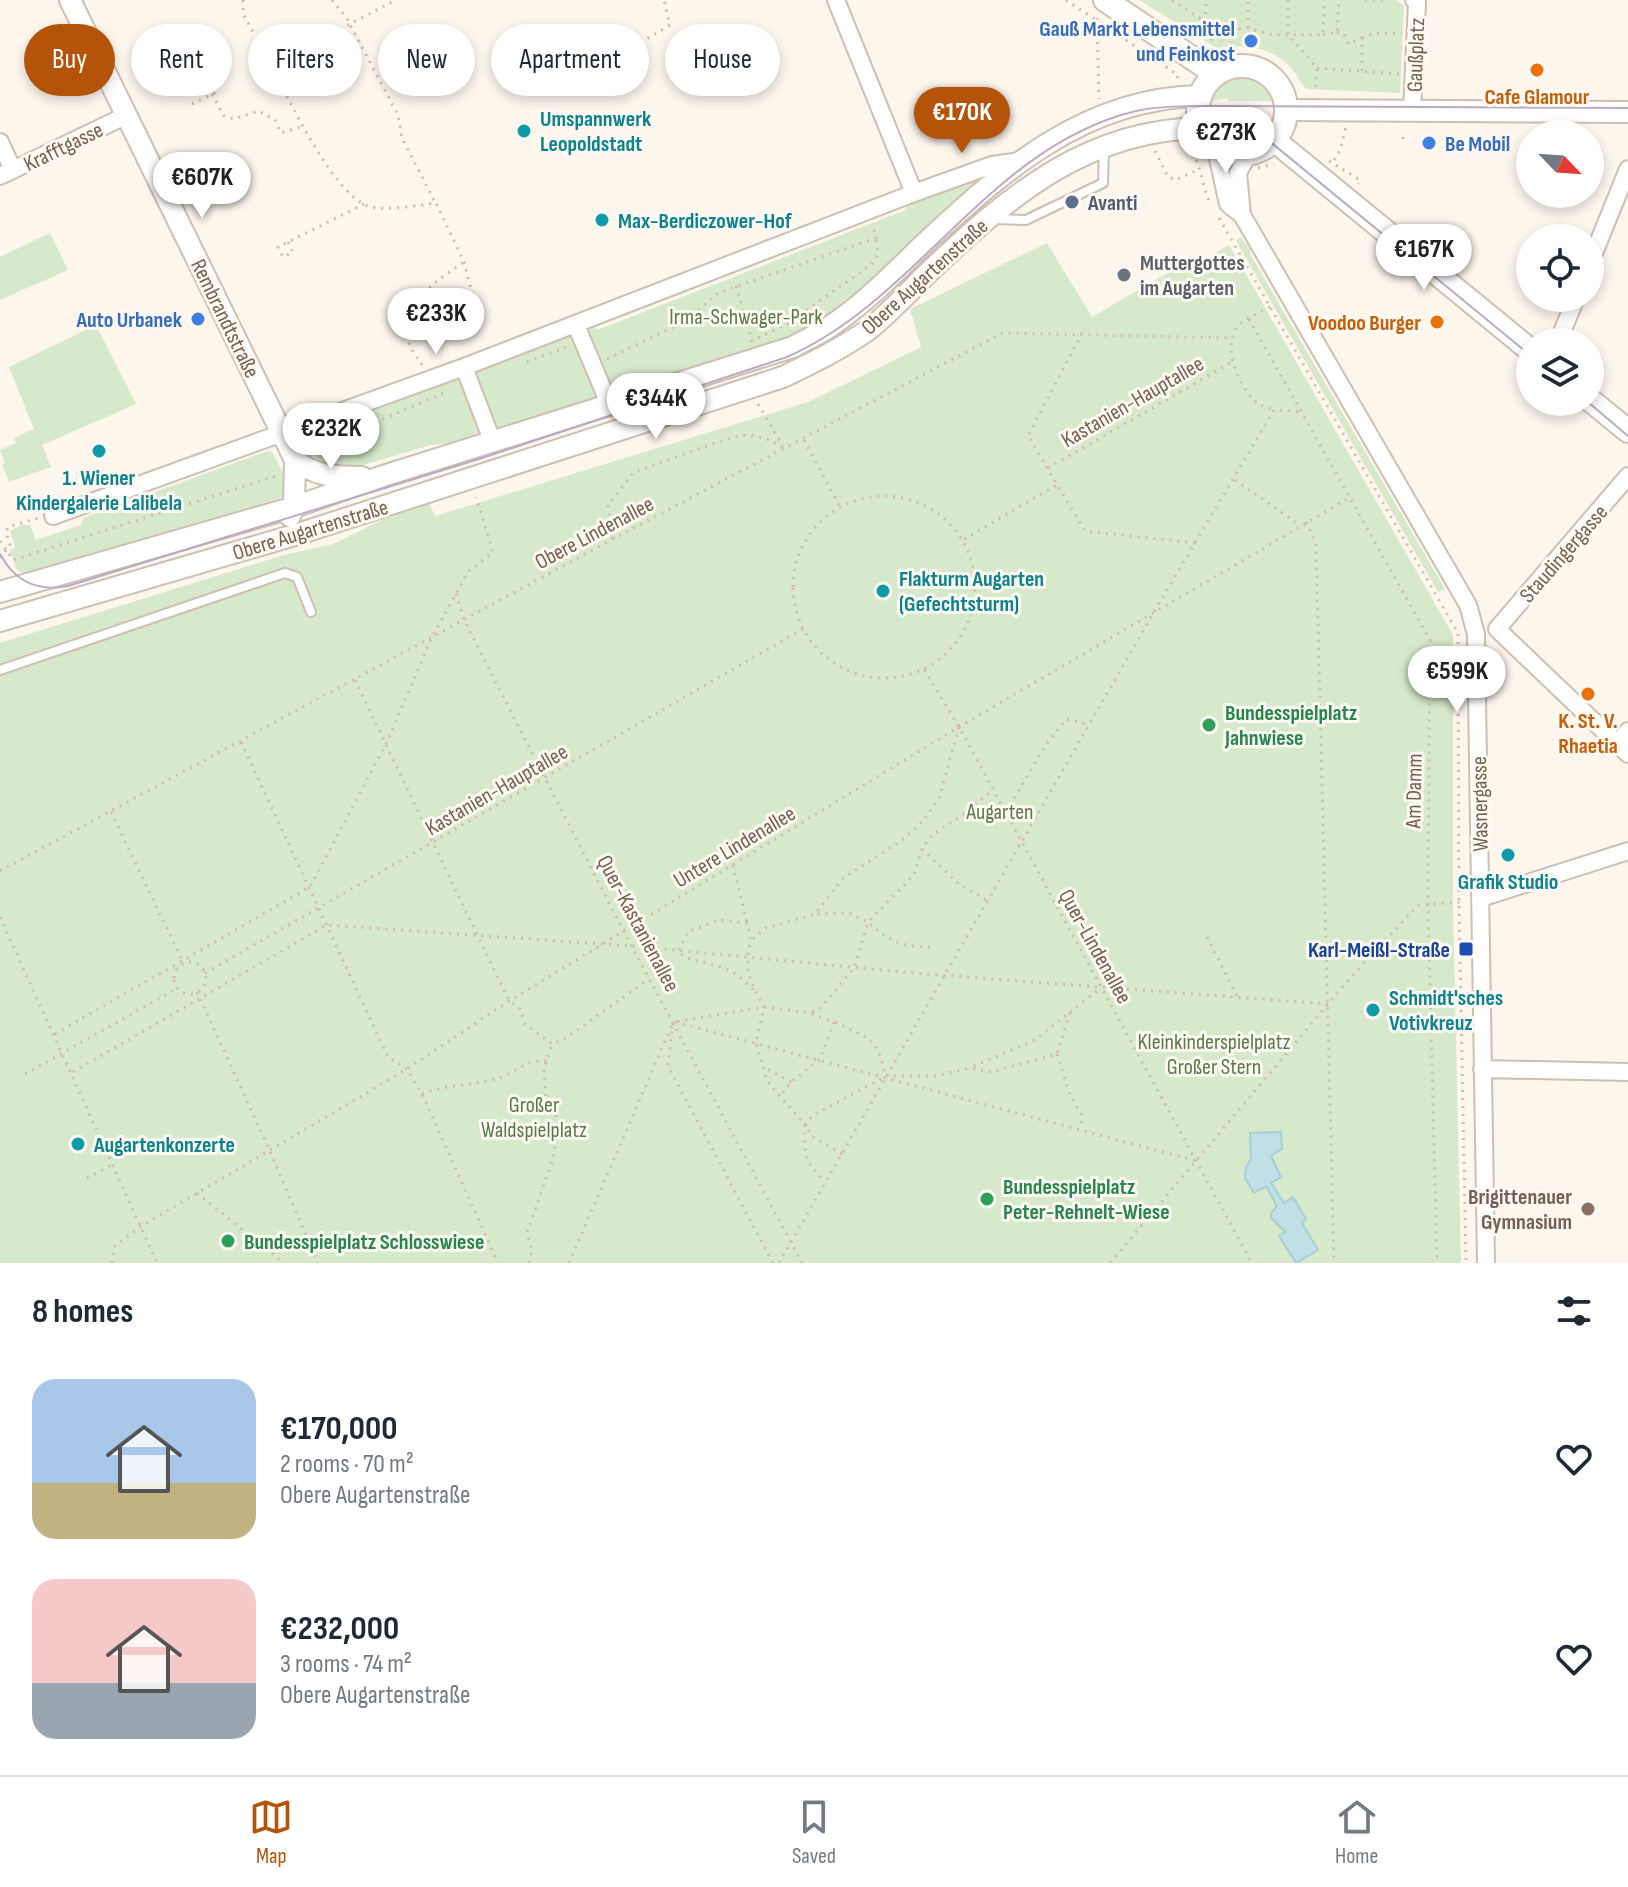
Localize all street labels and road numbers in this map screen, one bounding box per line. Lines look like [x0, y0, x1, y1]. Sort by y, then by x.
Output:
street label: Gaußplatz [1402, 17, 1431, 93]
street label: Krafftgasse [20, 117, 108, 178]
street label: Obere Augartenstraße [856, 213, 994, 341]
street label: Rembrandtstraße [184, 255, 265, 382]
street label: Kastanien-Hauptallee [1057, 351, 1209, 454]
street label: Obere Lindenallee [531, 491, 659, 576]
street label: Obere Augartenstraße [229, 494, 391, 567]
street label: Staudingergasse [1514, 499, 1614, 608]
street label: Kastanien-Hauptallee [421, 739, 573, 842]
street label: Am Damm [1400, 753, 1429, 830]
street label: Wasnergasse [1466, 756, 1495, 852]
street label: Untere Lindenallee [669, 800, 801, 894]
street label: Quer-Kastanienallee [590, 851, 685, 997]
street label: Quer-Lindenallee [1052, 885, 1137, 1009]

